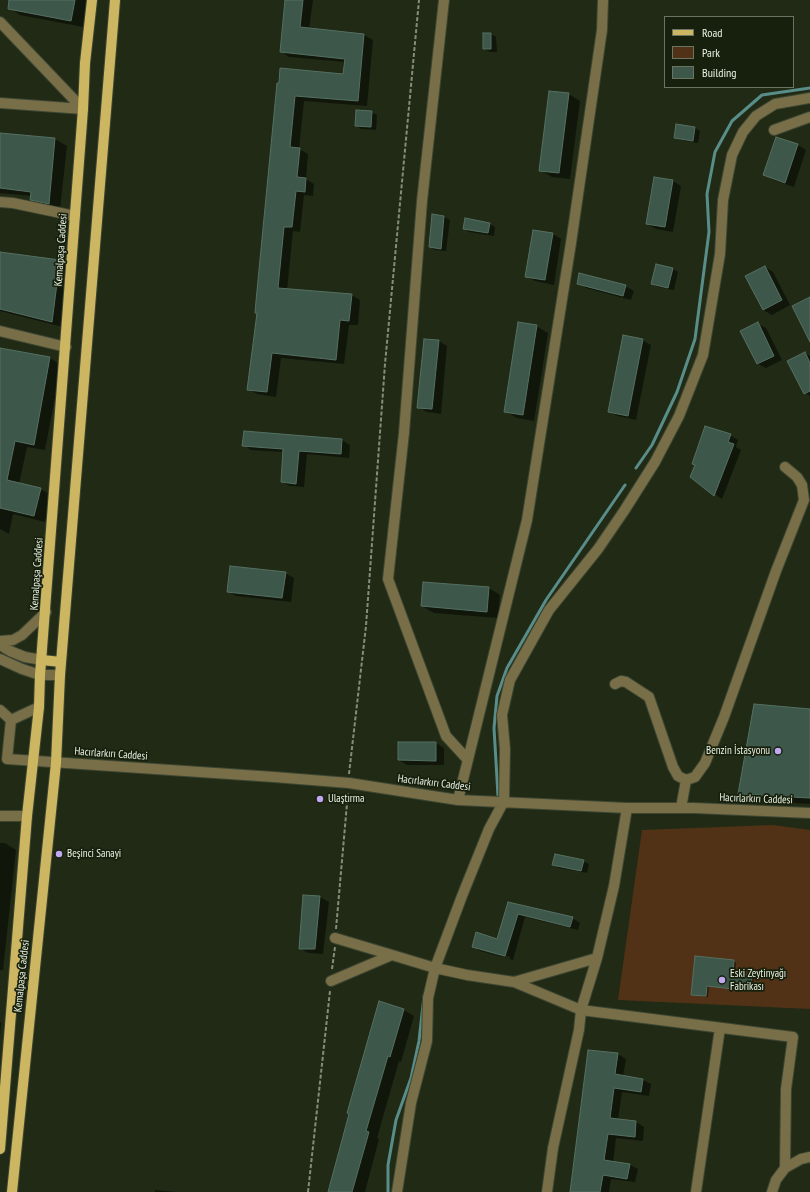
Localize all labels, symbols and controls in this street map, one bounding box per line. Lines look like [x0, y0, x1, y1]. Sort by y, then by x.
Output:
legend [664, 16, 794, 88]
text: Road [702, 25, 722, 40]
text: Park [702, 45, 720, 60]
text: Building [702, 65, 737, 80]
street label: Kemalpaşa Caddesi [52, 213, 70, 287]
street label: Kemalpaşa Caddesi [28, 537, 46, 611]
place label: Benzin İstasyonu [706, 744, 770, 758]
street label: Hacırlarkırı Caddesi [74, 745, 148, 763]
marker: Benzin İstasyonu [773, 746, 783, 756]
street label: Hacırlarkırı Caddesi [397, 772, 471, 794]
street label: Hacırlarkırı Caddesi [719, 791, 793, 807]
place label: Ulaştırma [328, 792, 364, 806]
marker: Ulaştırma [315, 794, 325, 804]
place label: Beşinci Sanayi [67, 847, 121, 861]
marker: Beşinci Sanayi [54, 849, 64, 859]
street label: Kemalpaşa Caddesi [12, 939, 32, 1013]
place label: Eski Zeytinyağı Fabrikası [730, 967, 786, 993]
marker: Eski Zeytinyağı Fabrikası [717, 975, 727, 985]

